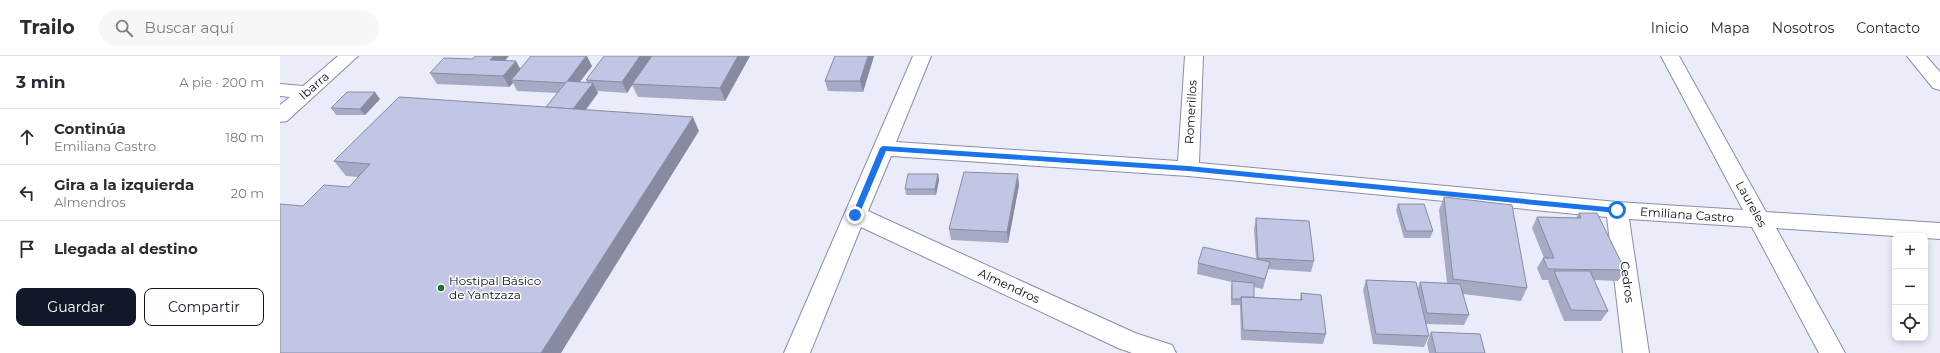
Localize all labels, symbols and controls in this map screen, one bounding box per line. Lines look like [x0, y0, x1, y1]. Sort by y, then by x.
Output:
search box [99, 10, 379, 46]
text: Trailo [20, 16, 75, 39]
icon: search [113, 17, 135, 39]
text: Buscar aquí [145, 18, 234, 37]
text: Inicio [1651, 19, 1688, 37]
text: Mapa [1710, 19, 1750, 37]
text: Nosotros [1772, 19, 1834, 37]
text: Contacto [1856, 19, 1920, 37]
street label: Ibarra [296, 69, 332, 103]
text: 3 min [16, 72, 66, 92]
text: A pie · 200 m [179, 74, 264, 90]
street label: Romerillos [1181, 80, 1200, 144]
text: Continúa [54, 119, 126, 138]
icon: ahead [16, 126, 38, 148]
text: 180 m [225, 129, 264, 145]
text: Emiliana Castro [54, 138, 156, 154]
text: Gira a la izquierda [54, 175, 194, 194]
street label: Laureles [1733, 178, 1770, 230]
icon: left [16, 182, 38, 204]
text: 20 m [231, 185, 264, 201]
text: Almendros [54, 194, 126, 210]
route start [1608, 201, 1626, 219]
street label: Emiliana Castro [1639, 204, 1735, 225]
route end [846, 206, 864, 224]
map controls [1892, 233, 1928, 341]
button: + [1892, 233, 1928, 269]
icon: arrive [16, 238, 38, 260]
text: Llegada al destino [54, 239, 198, 258]
street label: Cedros [1617, 260, 1638, 304]
street label: Almendros [976, 265, 1042, 306]
button: − [1892, 269, 1928, 305]
place label: Hostipal Básico de Yantzaza [449, 273, 541, 302]
marker: Hostipal Básico de Yantzaza [436, 283, 446, 293]
button: Guardar [16, 288, 136, 326]
button: Compartir [144, 288, 264, 326]
button: locate [1892, 305, 1928, 341]

